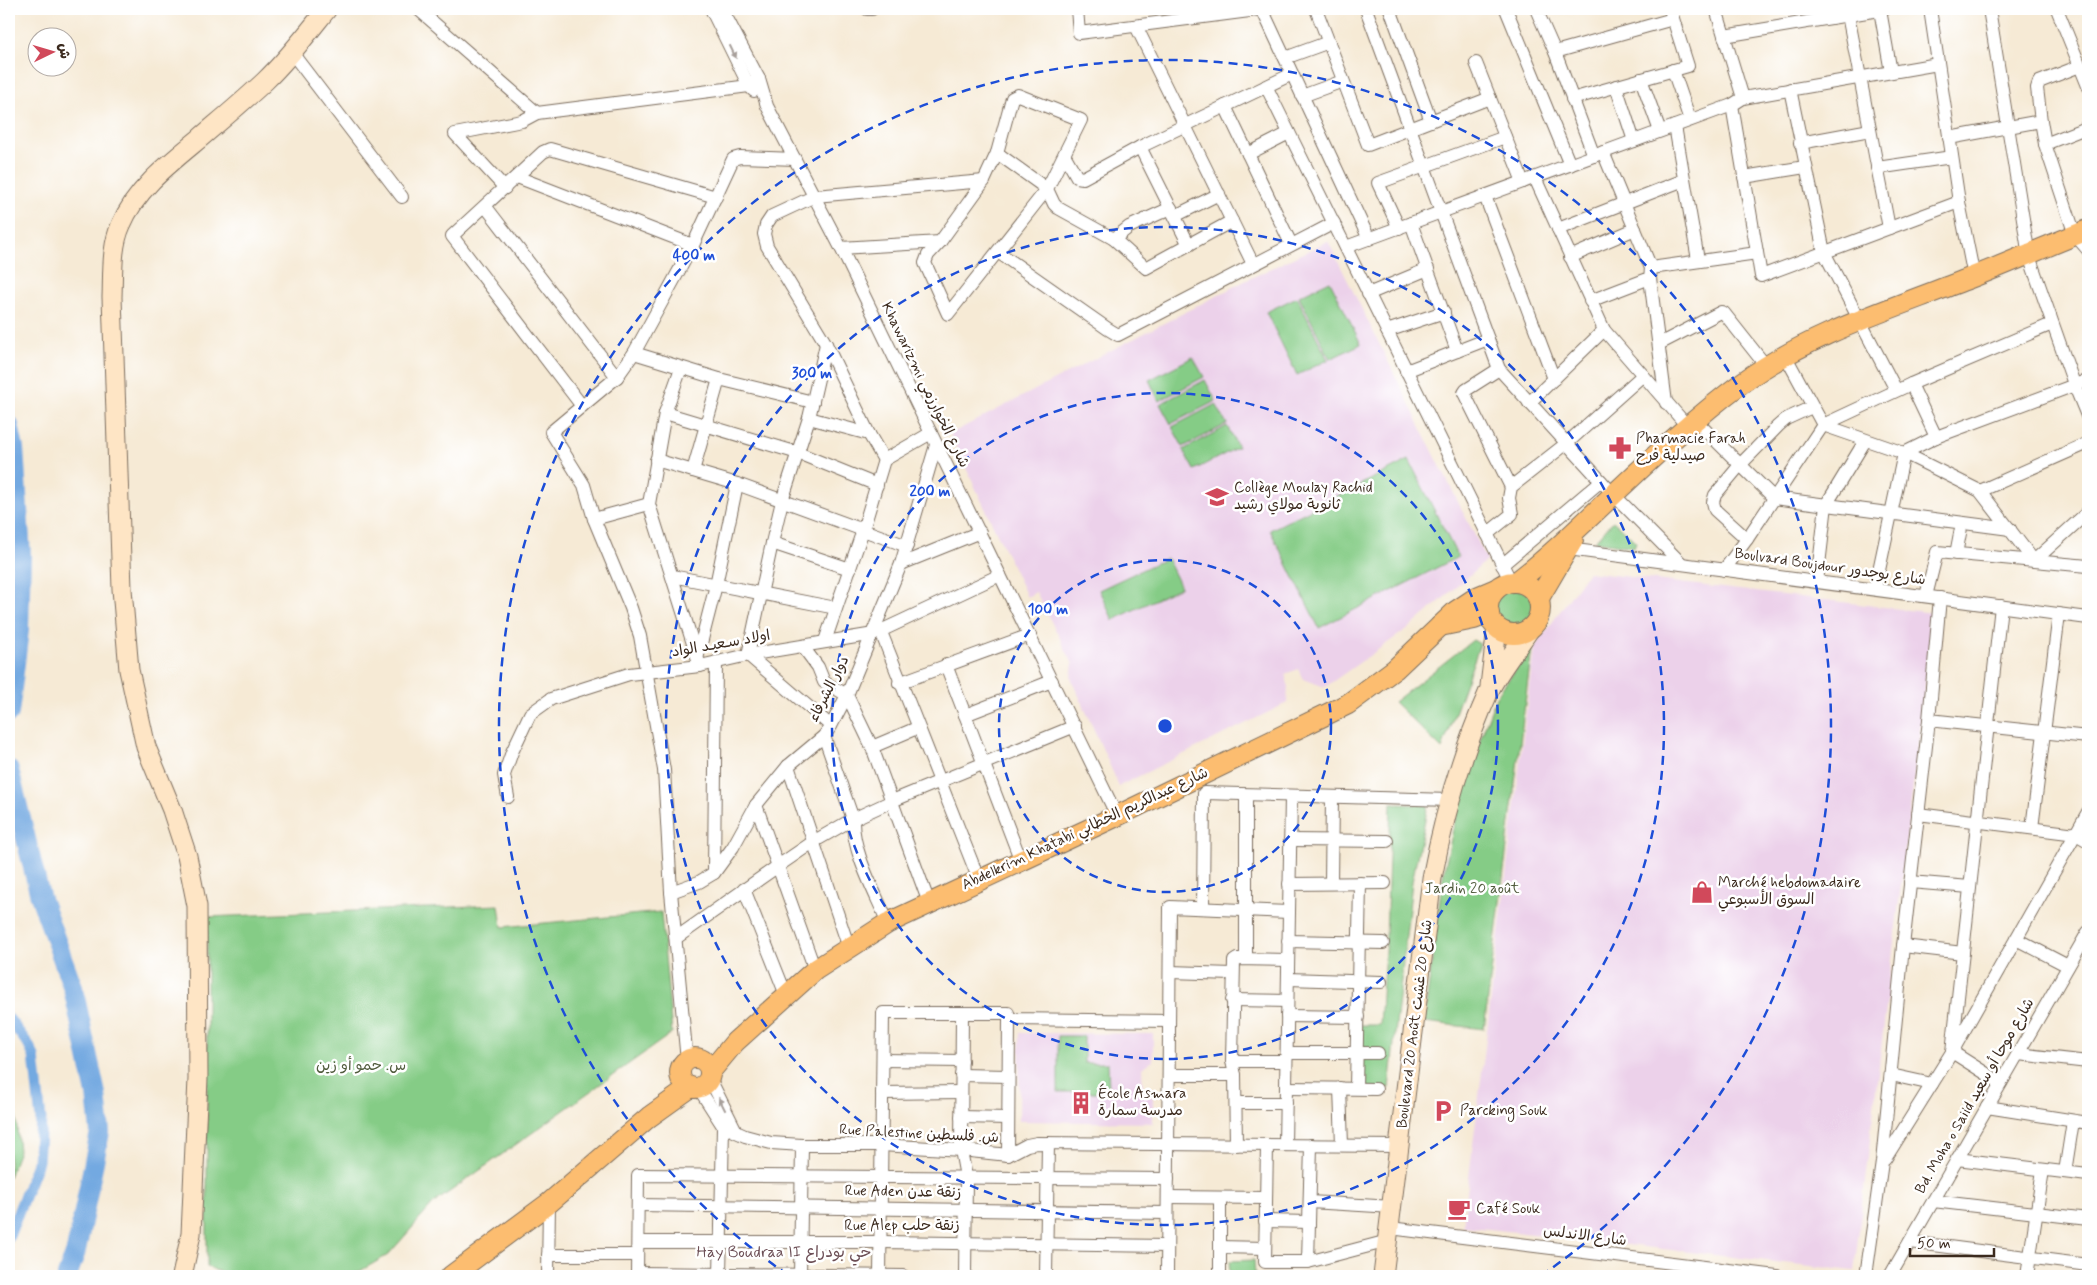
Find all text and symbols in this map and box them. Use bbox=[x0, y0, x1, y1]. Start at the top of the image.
north arrow bbox=[28, 28, 78, 78]
text: ش bbox=[54, 42, 74, 59]
one-way arrow bbox=[729, 45, 737, 60]
text: 400 m bbox=[673, 246, 715, 266]
street label: Khawarizmi شارع الخوارزمي bbox=[874, 299, 974, 472]
text: 300 m bbox=[792, 364, 832, 384]
place label: Pharmacie Farah صيدلية فرح bbox=[1636, 429, 1746, 466]
pharmacy icon: Pharmacie Farah صيدلية فرح bbox=[1607, 435, 1633, 461]
place label: Collège Moulay Rachid ثانوية مولاي رشيد bbox=[1234, 478, 1373, 515]
text: 200 m bbox=[910, 482, 951, 502]
school or university icon: Collège Moulay Rachid ثانوية مولاي رشيد bbox=[1204, 484, 1230, 510]
street label: Boulvard Boujdour شارع بوجدور bbox=[1733, 544, 1927, 590]
text: 100 m bbox=[1028, 600, 1068, 620]
street label: اولاد سـعيـد الواد bbox=[670, 625, 772, 663]
street label: دوار الشرفاء bbox=[804, 652, 854, 726]
centre of rings bbox=[1156, 717, 1174, 735]
street label: Abdelkrim Khatabi شارع عبدالكريم الخطابي bbox=[959, 763, 1212, 897]
place label: Marché hebdomadaire السوق الأسبوعي bbox=[1718, 873, 1861, 912]
park label: Jardin 20 août bbox=[1425, 879, 1520, 899]
shop icon: Marché hebdomadaire السوق الأسبوعي bbox=[1689, 879, 1715, 905]
street label: Boulevard 20 Août شارع 20 غشت bbox=[1392, 918, 1438, 1130]
street label: Bd. Moha o Saiid شارع موحا أو سعيد bbox=[1911, 995, 2039, 1197]
park label: س. حمو أو زين bbox=[316, 1056, 406, 1076]
place label: École Asmara مدرسة سمارة bbox=[1098, 1083, 1186, 1121]
building icon: École Asmara مدرسة سمارة bbox=[1068, 1090, 1094, 1116]
one-way arrow bbox=[718, 1097, 726, 1112]
parking icon: Parcking Souk bbox=[1430, 1098, 1456, 1124]
place label: Parcking Souk bbox=[1460, 1101, 1548, 1122]
street label: Rue Palestine ش. فلسطين bbox=[839, 1120, 999, 1148]
street label: Rue Aden زنقة عدن bbox=[845, 1181, 961, 1203]
cafe icon: Café Souk bbox=[1446, 1196, 1472, 1222]
place label: Café Souk bbox=[1476, 1199, 1541, 1219]
street label: Rue Alep زنقة حلب bbox=[844, 1216, 960, 1236]
street label: شارع الاندلس bbox=[1542, 1221, 1628, 1251]
scale bar bbox=[1910, 1225, 1993, 1257]
text: 50 m bbox=[1917, 1234, 1951, 1254]
district label: Hay Boudraa II حي بودراع bbox=[697, 1242, 871, 1266]

